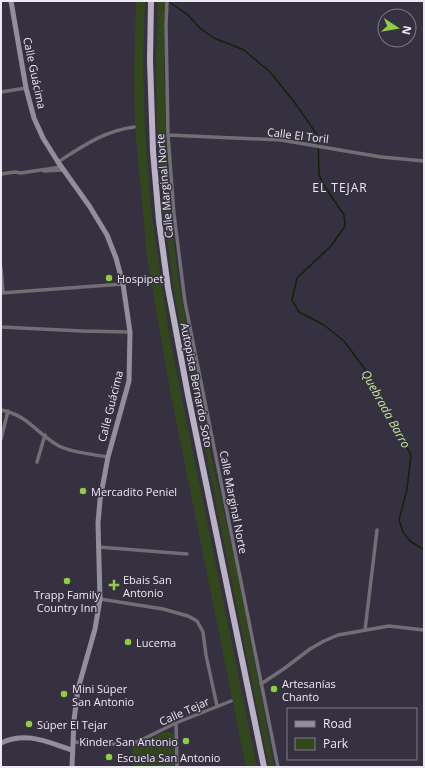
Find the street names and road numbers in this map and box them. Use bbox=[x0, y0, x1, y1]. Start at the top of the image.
street label: Calle Guácima bbox=[20, 36, 50, 110]
street label: Calle El Toril bbox=[266, 124, 330, 146]
street label: Calle Marginal Norte bbox=[152, 133, 176, 239]
street label: Autopista Bernardo Soto bbox=[178, 322, 216, 449]
street label: Calle Guácima bbox=[94, 369, 126, 443]
street label: Calle Marginal Norte bbox=[217, 449, 251, 555]
street label: Calle Tejar bbox=[157, 693, 212, 729]

